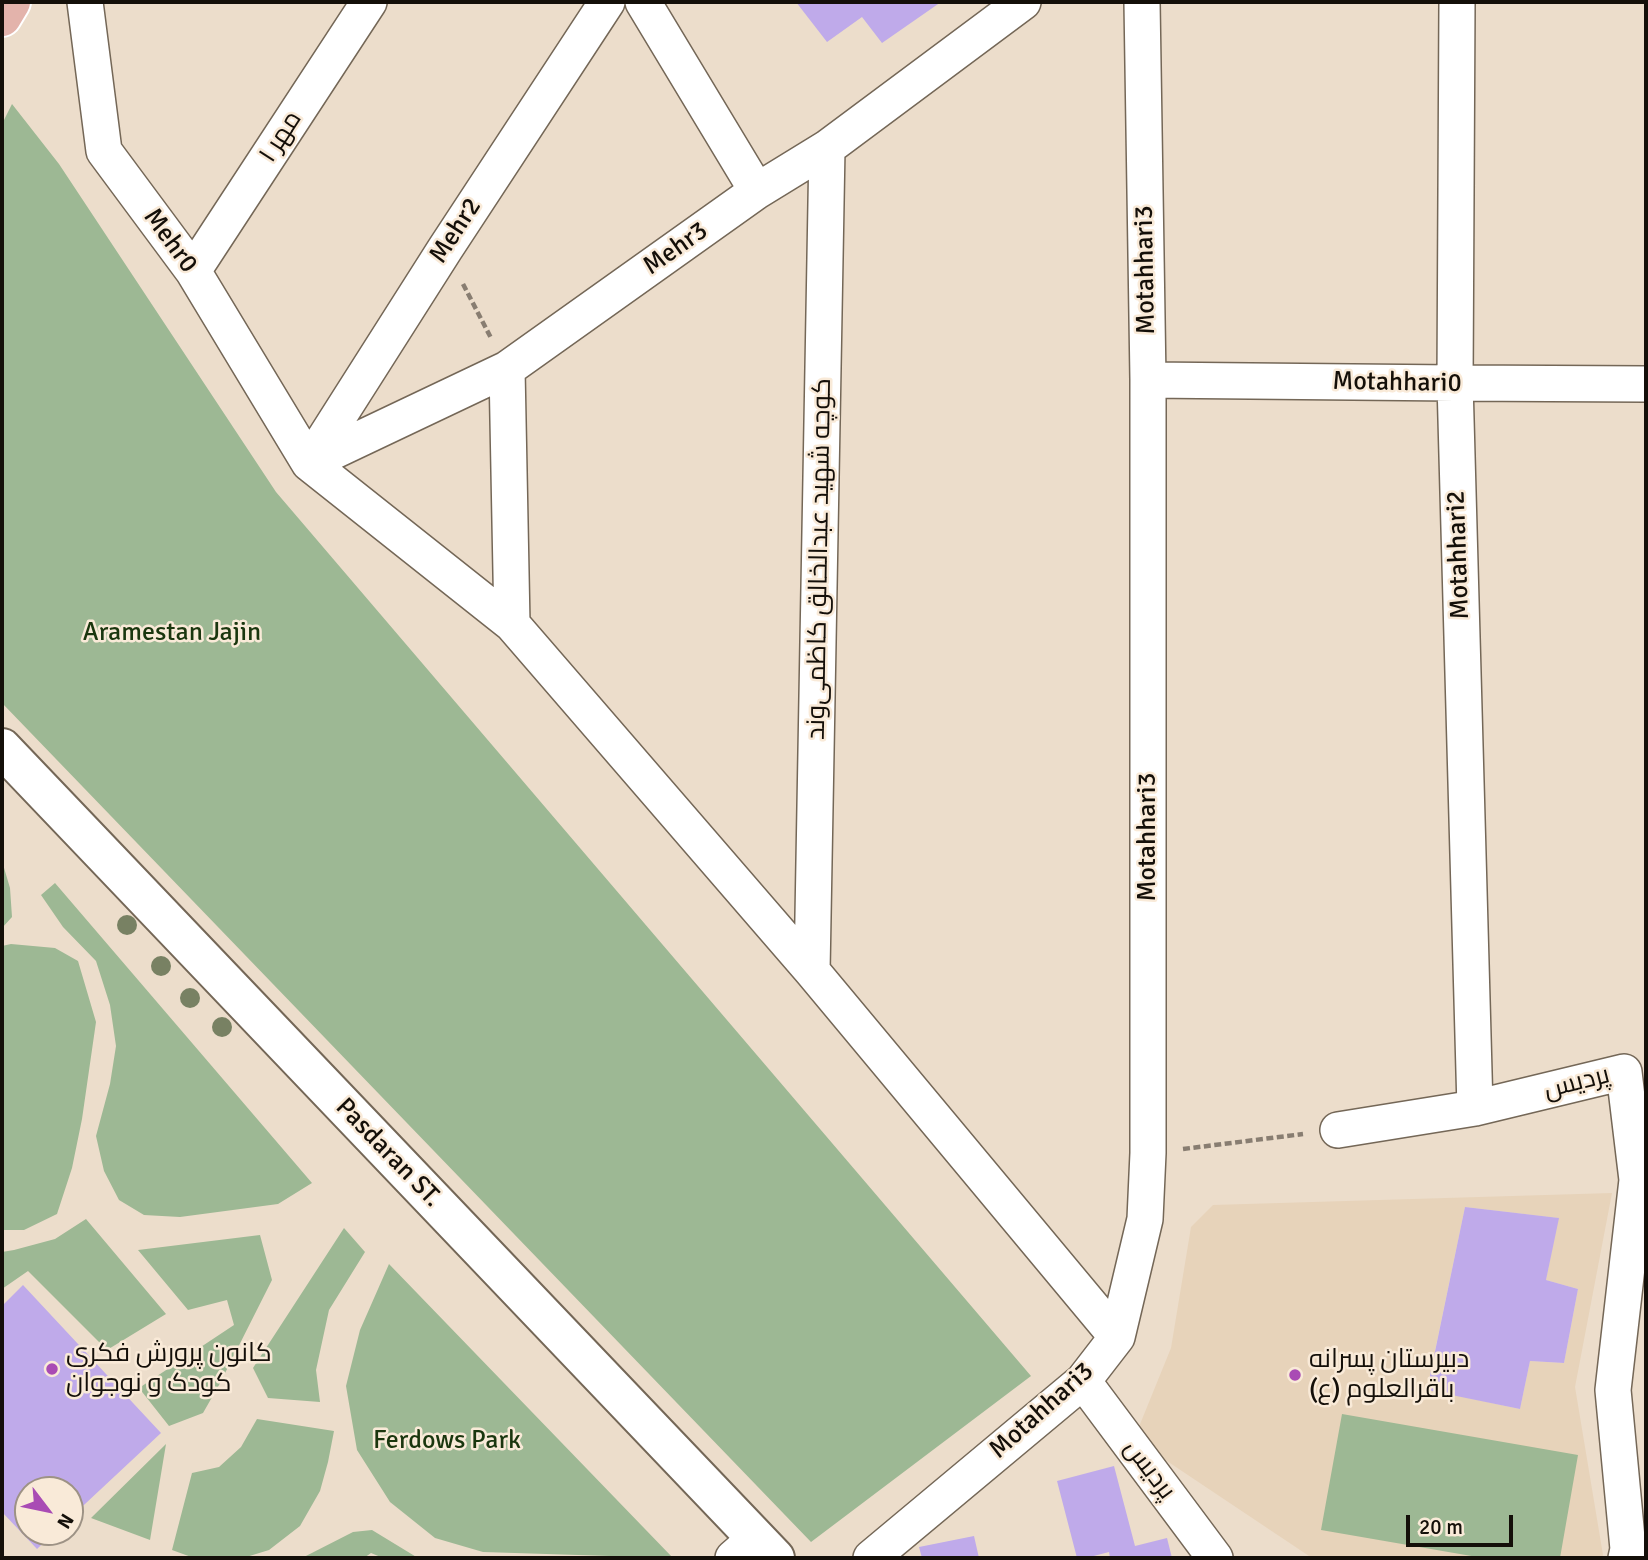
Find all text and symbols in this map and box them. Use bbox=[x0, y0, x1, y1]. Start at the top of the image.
street label: مهر ۱ bbox=[253, 105, 309, 169]
street label: Mehr2 bbox=[423, 192, 489, 270]
street label: Mehr0 bbox=[136, 203, 204, 279]
street label: Motahhari3 bbox=[1129, 205, 1163, 335]
street label: Mehr3 bbox=[638, 216, 714, 282]
street label: Motahhari0 bbox=[1332, 366, 1462, 400]
street label: کوچه شهید عبدالخالق کاظمی‌وند bbox=[801, 378, 839, 740]
street label: Motahhari2 bbox=[1441, 490, 1477, 620]
park label: Aramestan Jajin bbox=[83, 617, 261, 649]
street label: Motahhari3 bbox=[1132, 772, 1164, 902]
street label: پردیس bbox=[1541, 1060, 1613, 1106]
street label: Pasdaran ST. bbox=[328, 1092, 448, 1214]
place label: کانون پرورش فکری کودک و نوجوان bbox=[66, 1338, 272, 1400]
place label: دبیرستان پسرانه باقرالعلوم (ع) bbox=[1309, 1344, 1469, 1406]
street label: Motahhari3 bbox=[984, 1356, 1100, 1466]
marker: کانون پرورش فکری کودک و نوجوان bbox=[44, 1361, 60, 1377]
marker: دبیرستان پسرانه باقرالعلوم (ع) bbox=[1287, 1367, 1303, 1383]
park label: Ferdows Park bbox=[373, 1425, 521, 1457]
street label: پردیس bbox=[1116, 1434, 1182, 1506]
north arrow bbox=[14, 1476, 84, 1546]
scale bar bbox=[1410, 1500, 1517, 1544]
text: N bbox=[51, 1509, 79, 1533]
text: 20 m bbox=[1419, 1514, 1463, 1540]

